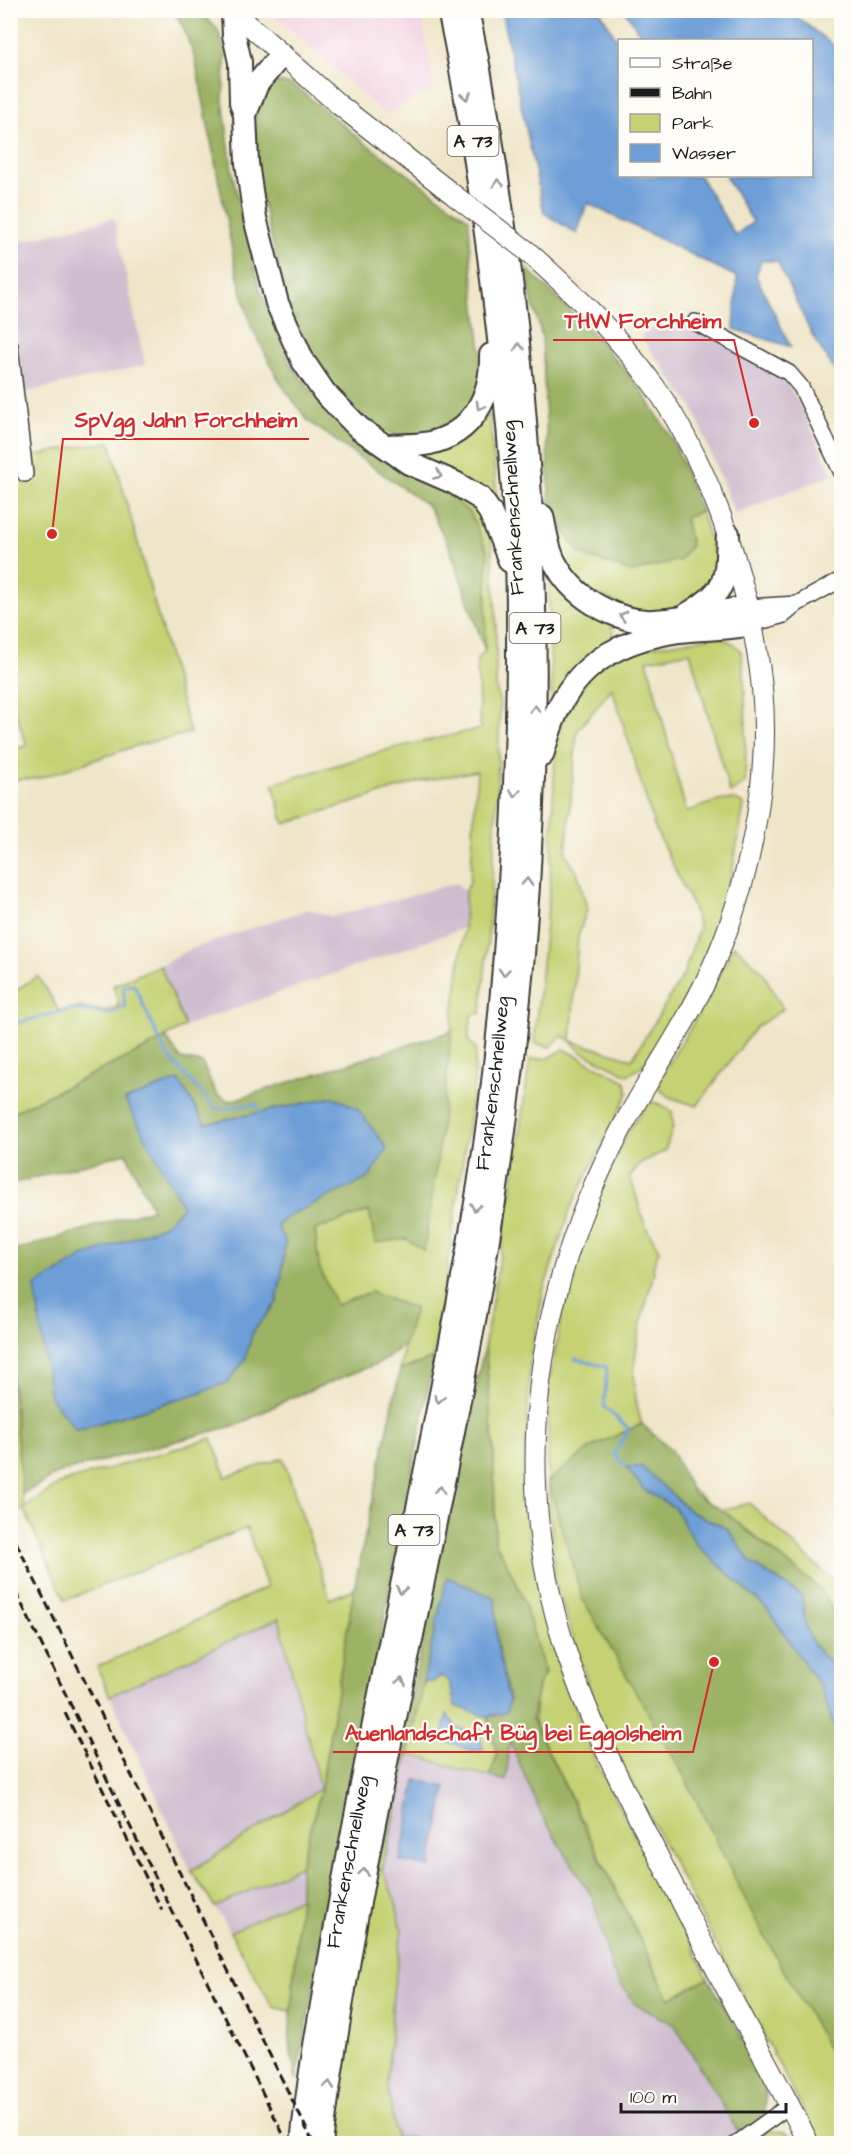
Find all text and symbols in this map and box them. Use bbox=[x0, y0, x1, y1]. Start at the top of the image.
legend bbox=[618, 39, 813, 177]
text: Straße bbox=[672, 51, 733, 76]
text: Bahn bbox=[672, 81, 712, 106]
one-way arrow bbox=[459, 92, 471, 101]
text: Park bbox=[672, 111, 714, 136]
road number: A 73 bbox=[448, 126, 498, 156]
text: Wasser bbox=[672, 141, 736, 166]
one-way arrow bbox=[493, 179, 505, 188]
callout: THW Forchheim bbox=[553, 301, 734, 340]
text: THW Forchheim bbox=[564, 307, 722, 336]
one-way arrow bbox=[513, 343, 526, 352]
callout: SpVgg Jahn Forchheim bbox=[63, 400, 309, 439]
one-way arrow bbox=[476, 400, 487, 410]
text: SpVgg Jahn Forchheim bbox=[74, 406, 298, 437]
street label: Frankenschnellweg bbox=[494, 420, 533, 596]
one-way arrow bbox=[431, 468, 442, 480]
one-way arrow bbox=[619, 611, 629, 623]
road number: A 73 bbox=[510, 613, 560, 643]
one-way arrow bbox=[529, 704, 541, 713]
one-way arrow bbox=[508, 789, 521, 798]
one-way arrow bbox=[521, 877, 534, 886]
one-way arrow bbox=[498, 968, 511, 977]
street label: Frankenschnellweg bbox=[468, 995, 518, 1172]
one-way arrow bbox=[469, 1202, 482, 1212]
one-way arrow bbox=[433, 1394, 446, 1404]
one-way arrow bbox=[433, 1485, 446, 1495]
road number: A 73 bbox=[388, 1515, 440, 1545]
one-way arrow bbox=[395, 1585, 408, 1595]
one-way arrow bbox=[394, 1676, 407, 1686]
callout: Auenlandschaft Büg bei Eggolsheim bbox=[333, 1713, 693, 1752]
text: Auenlandschaft Büg bei Eggolsheim bbox=[345, 1719, 682, 1750]
street label: Frankenschnellweg bbox=[319, 1773, 379, 1951]
one-way arrow bbox=[357, 1868, 370, 1878]
scale bar bbox=[621, 2076, 786, 2114]
one-way arrow bbox=[322, 2081, 334, 2090]
text: 100 m bbox=[630, 2085, 676, 2110]

